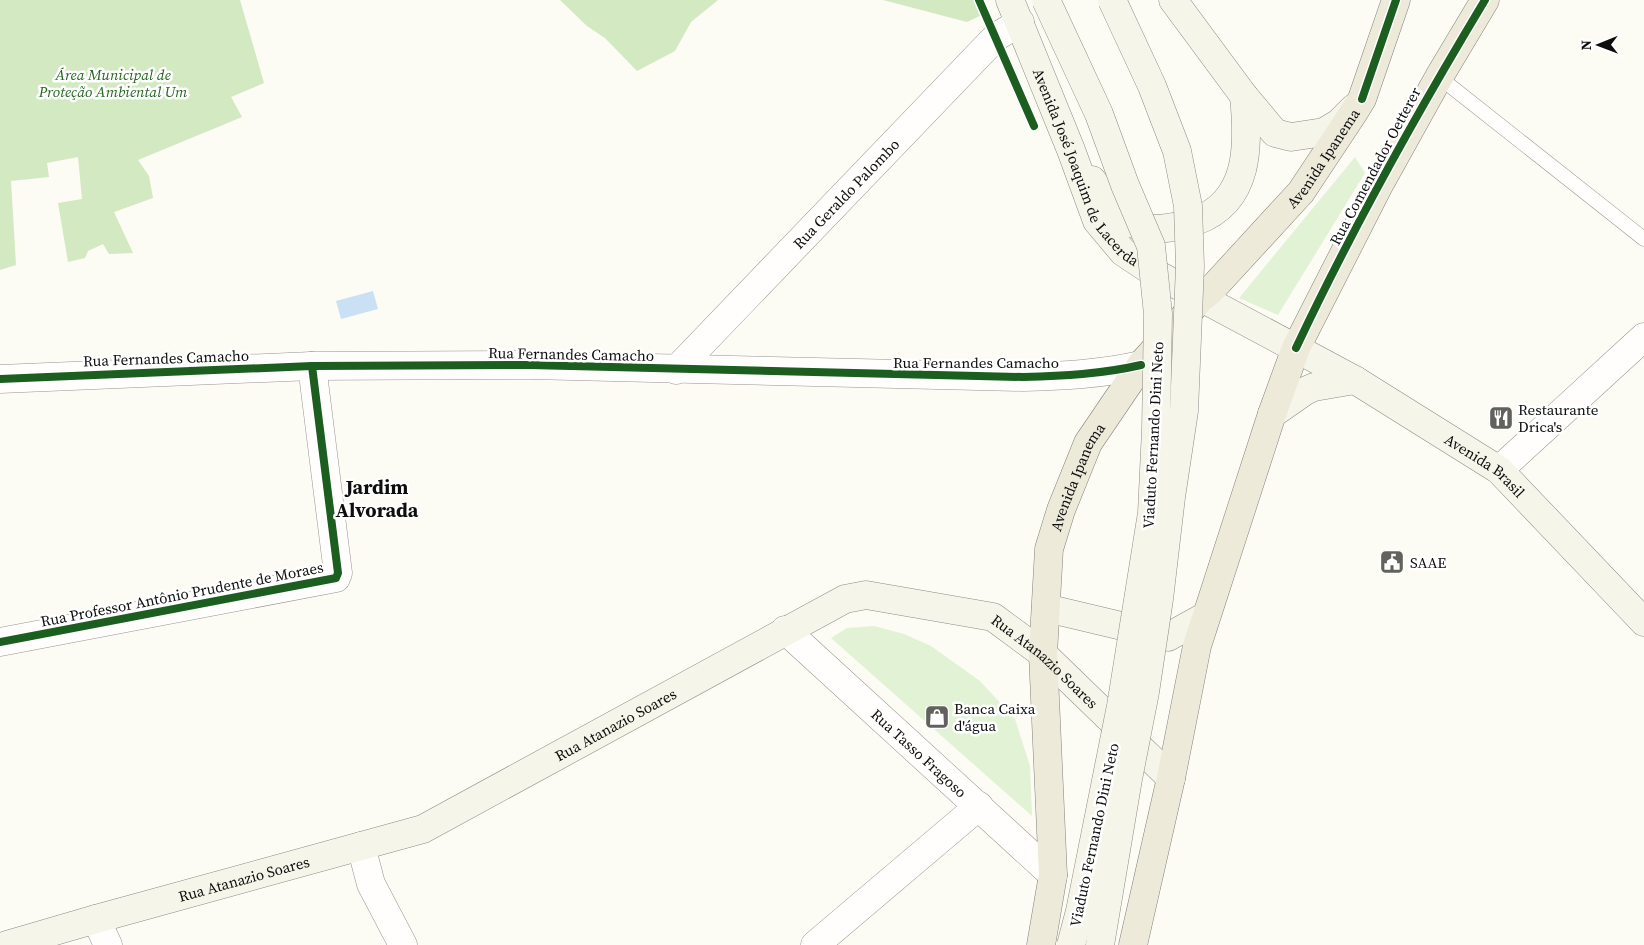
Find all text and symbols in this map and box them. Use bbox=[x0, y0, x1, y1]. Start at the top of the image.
north arrow bbox=[1574, 20, 1624, 70]
text: N bbox=[1576, 40, 1596, 51]
park label: Área Municipal de Proteção Ambiental Um bbox=[38, 64, 188, 102]
street label: Avenida José Joaquim de Lacerda bbox=[1028, 65, 1144, 271]
street label: Rua Comendador Oetterer bbox=[1324, 83, 1426, 249]
street label: Avenida Ipanema bbox=[1281, 104, 1364, 212]
street label: Rua Geraldo Palombo bbox=[788, 134, 904, 253]
street label: Viaduto Fernando Dini Neto bbox=[1138, 341, 1168, 529]
street label: Rua Fernandes Camacho bbox=[488, 342, 654, 366]
street label: Rua Fernandes Camacho bbox=[83, 345, 249, 371]
street label: Rua Fernandes Camacho bbox=[893, 352, 1059, 373]
place label: Restaurante Drica's bbox=[1518, 399, 1599, 437]
restaurant icon: Restaurante Drica's bbox=[1488, 405, 1514, 431]
street label: Avenida Ipanema bbox=[1045, 418, 1110, 534]
street label: Avenida Brasil bbox=[1441, 428, 1530, 502]
district label: Jardim Alvorada bbox=[336, 473, 419, 524]
public building icon: SAAE bbox=[1379, 549, 1405, 575]
place label: SAAE bbox=[1410, 552, 1446, 573]
street label: Rua Professor Antônio Prudente de Moraes bbox=[39, 556, 325, 632]
street label: Rua Atanazio Soares bbox=[987, 609, 1103, 713]
street label: Rua Atanazio Soares bbox=[551, 683, 680, 766]
place label: Banca Caixa d'água bbox=[954, 698, 1036, 736]
street label: Rua Tasso Fragoso bbox=[867, 704, 972, 802]
shop icon: Banca Caixa d'água bbox=[924, 704, 950, 730]
street label: Viaduto Fernando Dini Neto bbox=[1064, 741, 1124, 929]
street label: Rua Atanazio Soares bbox=[176, 850, 312, 906]

